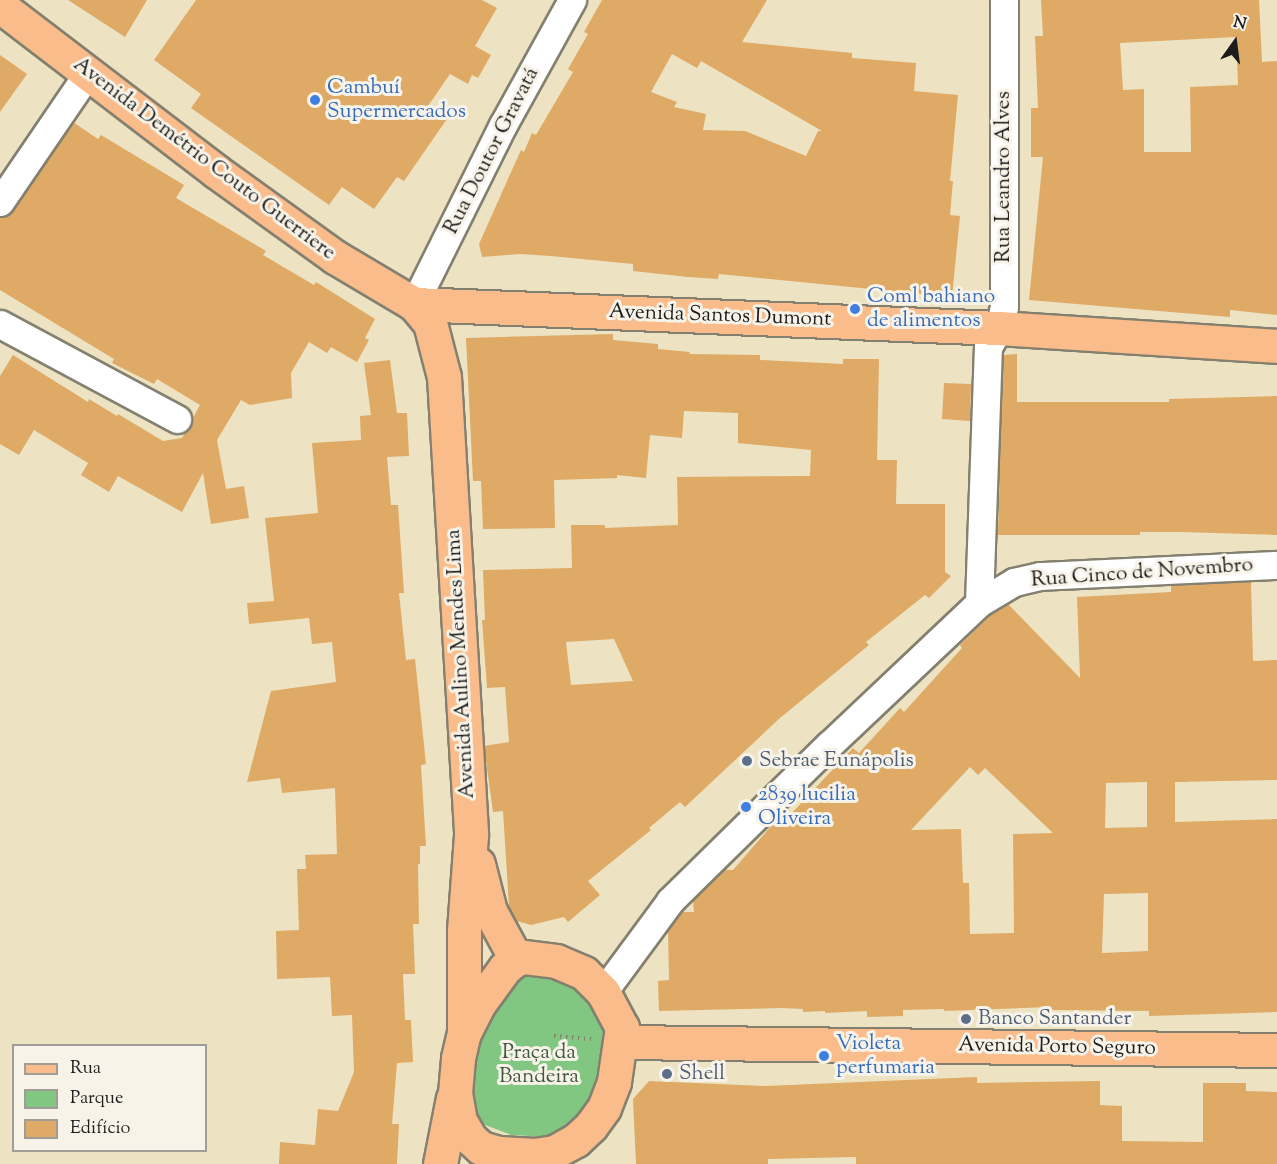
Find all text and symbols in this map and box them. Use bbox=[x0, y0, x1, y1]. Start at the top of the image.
text: N bbox=[1230, 11, 1248, 37]
north arrow bbox=[1205, 12, 1265, 72]
street label: Avenida Demétrio Couto Guerriere bbox=[68, 52, 340, 266]
street label: Rua Doutor Gravatá bbox=[439, 63, 545, 239]
place label: Cambuí Supermercados bbox=[327, 75, 466, 125]
street label: Rua Leandro Alves bbox=[991, 91, 1017, 263]
marker: Cambuí Supermercados bbox=[308, 93, 322, 107]
place label: Coml bahiano de alimentos bbox=[867, 284, 995, 334]
street label: Avenida Santos Dumont bbox=[608, 300, 832, 332]
marker: Coml bahiano de alimentos bbox=[848, 302, 862, 316]
street label: Avenida Aulino Mendes Lima bbox=[441, 529, 481, 799]
street label: Rua Cinco de Novembro bbox=[1030, 553, 1254, 593]
place label: Sebrae Eunápolis bbox=[759, 748, 914, 774]
marker: Sebrae Eunápolis bbox=[740, 754, 754, 768]
place label: 2839 lucilia Oliveira bbox=[758, 782, 856, 832]
marker: 2839 lucilia Oliveira bbox=[739, 800, 753, 814]
place label: Banco Santander bbox=[978, 1006, 1131, 1032]
marker: Banco Santander bbox=[959, 1012, 973, 1026]
place label: Violeta perfumaria bbox=[836, 1031, 935, 1081]
street label: Avenida Porto Seguro bbox=[958, 1033, 1156, 1061]
park label: Praça da Bandeira bbox=[499, 1040, 579, 1090]
legend bbox=[12, 1044, 207, 1152]
marker: Violeta perfumaria bbox=[817, 1049, 831, 1063]
text: Rua bbox=[70, 1056, 101, 1082]
place label: Shell bbox=[679, 1061, 725, 1087]
marker: Shell bbox=[660, 1067, 674, 1081]
text: Parque bbox=[70, 1086, 123, 1112]
text: Edifício bbox=[70, 1116, 130, 1142]

